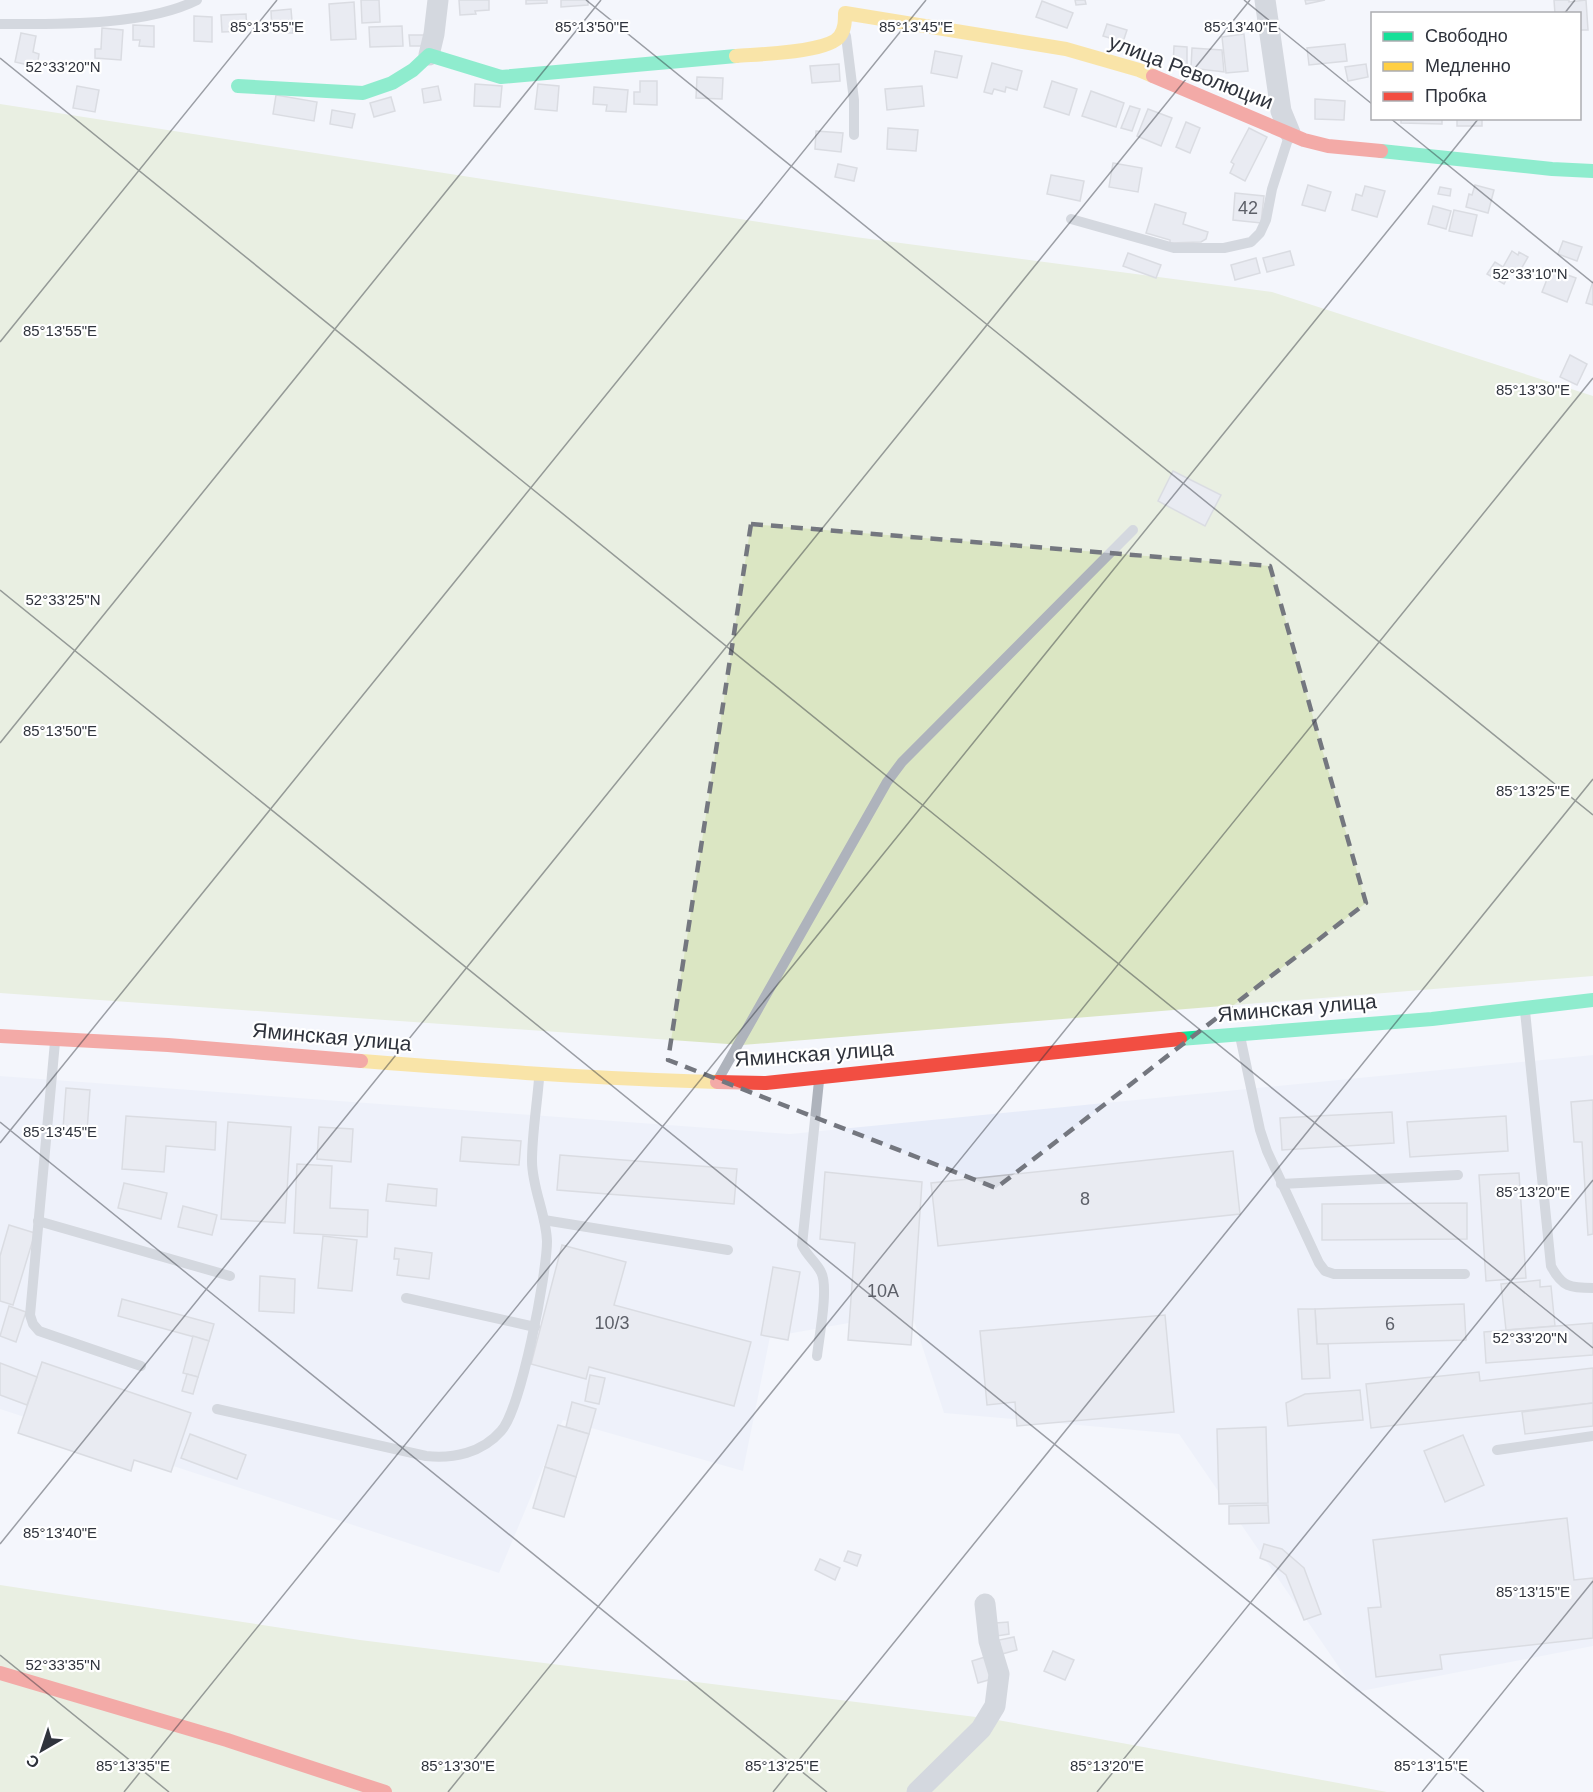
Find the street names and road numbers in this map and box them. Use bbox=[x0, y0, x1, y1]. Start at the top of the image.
street label: улица Революции bbox=[1106, 30, 1277, 113]
street label: Яминская улица bbox=[1216, 989, 1378, 1026]
street label: Яминская улица bbox=[251, 1018, 413, 1055]
street label: Яминская улица bbox=[734, 1036, 895, 1071]

